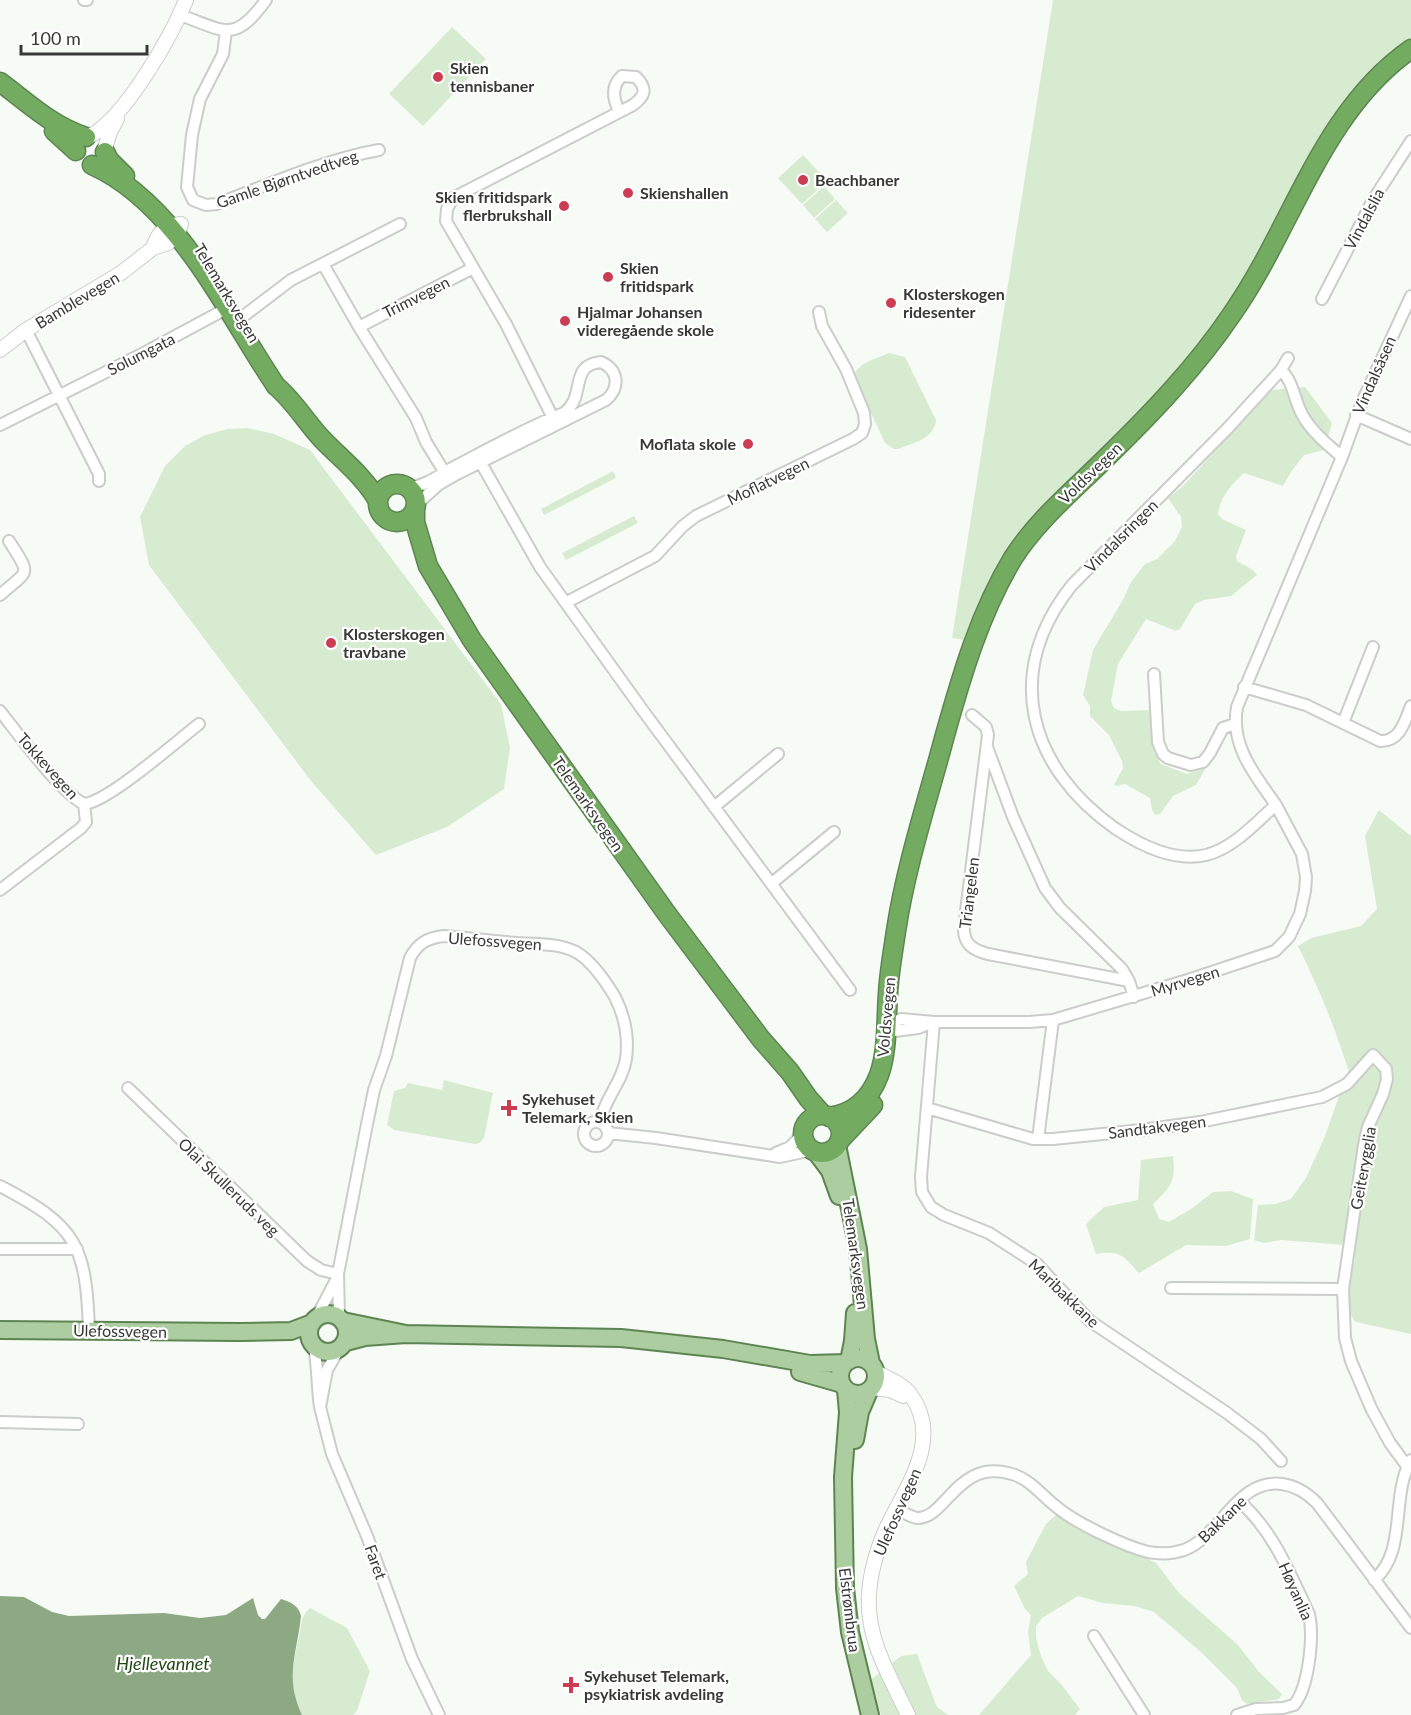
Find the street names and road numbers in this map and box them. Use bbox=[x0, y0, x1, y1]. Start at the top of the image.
street label: Gamle Bjørntvedtveg bbox=[214, 145, 360, 212]
street label: Vindalslia bbox=[1339, 185, 1388, 253]
street label: Telemarksvegen bbox=[190, 240, 264, 346]
street label: Bamblevegen bbox=[31, 267, 122, 332]
street label: Trimvegen bbox=[379, 272, 452, 321]
street label: Solumgata bbox=[104, 328, 178, 379]
street label: Vindalsåsen bbox=[1348, 333, 1399, 417]
street label: Voldsvegen bbox=[1054, 438, 1125, 507]
street label: Moflatvegen bbox=[724, 453, 812, 509]
street label: Vindalsringen bbox=[1080, 495, 1161, 576]
street label: Tokkevegen bbox=[14, 729, 83, 803]
street label: Telemarksvegen bbox=[548, 752, 628, 855]
street label: Triangelen bbox=[955, 856, 982, 930]
street label: Ulefossvegen bbox=[448, 928, 543, 953]
street label: Myrvegen bbox=[1148, 961, 1221, 1000]
street label: Voldsvegen bbox=[873, 976, 898, 1058]
street label: Sandtakvegen bbox=[1107, 1111, 1207, 1142]
street label: Geiterygglia bbox=[1346, 1125, 1379, 1211]
street label: Olai Skulleruds veg bbox=[175, 1134, 284, 1240]
street label: Telemarksvegen bbox=[839, 1197, 874, 1311]
street label: Maribakkane bbox=[1025, 1254, 1104, 1331]
street label: Ulefossvegen bbox=[73, 1320, 167, 1341]
street label: Ulefossvegen bbox=[869, 1465, 924, 1559]
street label: Bakkane bbox=[1194, 1491, 1250, 1546]
street label: Faret bbox=[361, 1542, 392, 1582]
street label: Høyanlia bbox=[1275, 1559, 1318, 1623]
street label: Elstrømbrua bbox=[836, 1567, 865, 1653]

